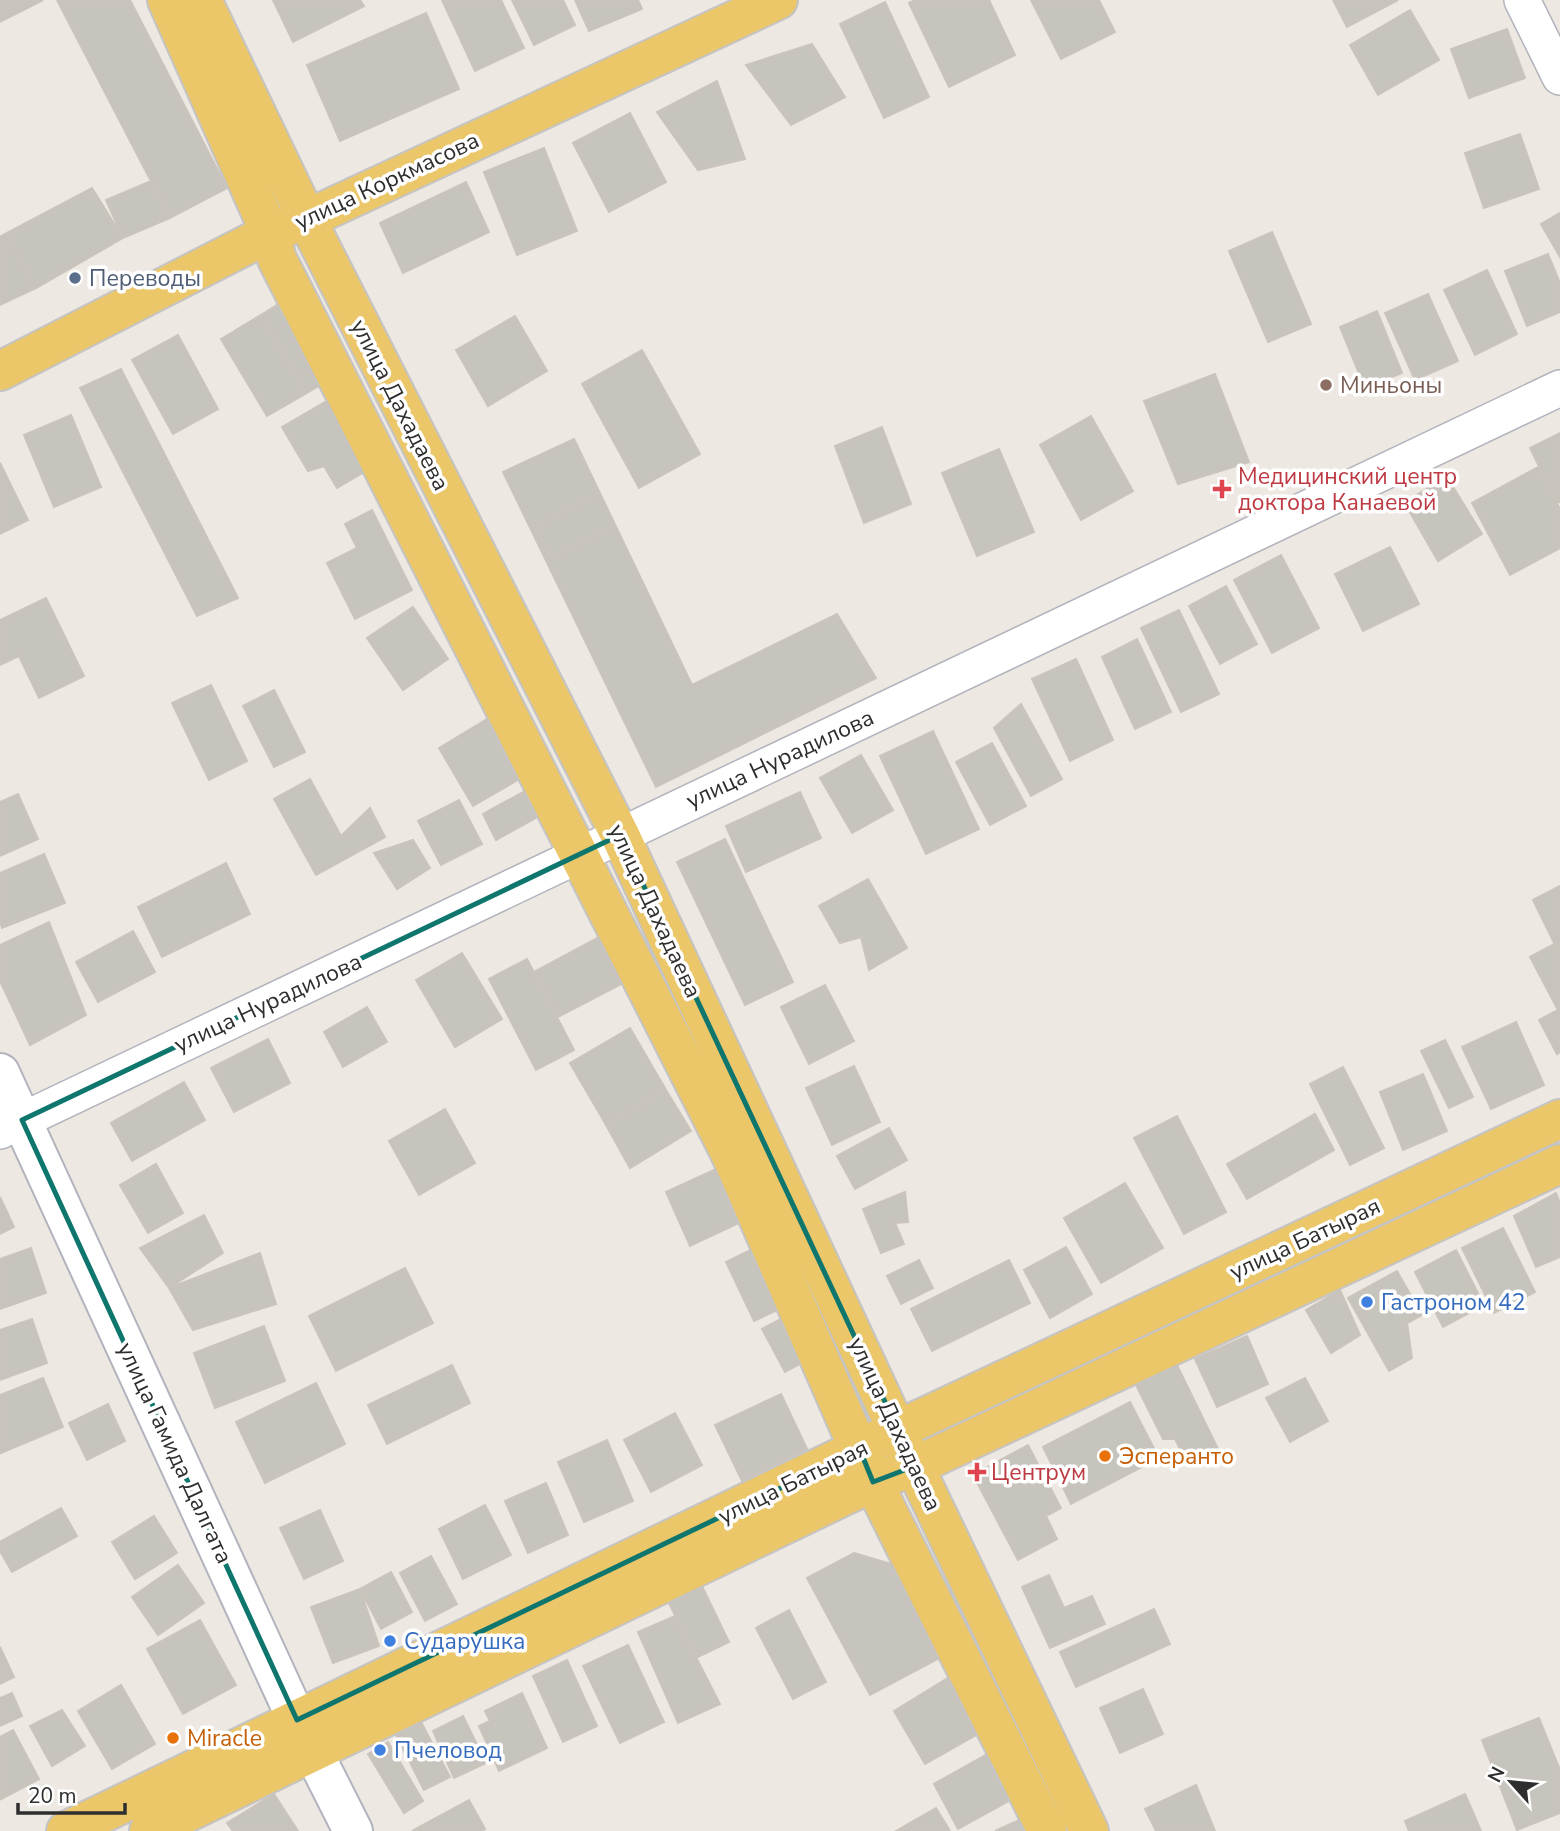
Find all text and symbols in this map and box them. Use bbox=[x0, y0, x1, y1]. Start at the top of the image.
street label: улица Коркмасова bbox=[290, 125, 484, 237]
place label: Переводы bbox=[89, 263, 201, 294]
marker: Переводы bbox=[67, 270, 83, 286]
street label: улица Дахадаева bbox=[343, 314, 457, 496]
place label: Миньоны bbox=[1340, 370, 1442, 401]
marker: Миньоны bbox=[1318, 377, 1334, 393]
place label: Медицинский центр доктора Канаевой bbox=[1238, 461, 1457, 518]
marker: Медицинский центр доктора Канаевой bbox=[1212, 479, 1232, 499]
street label: улица Нурадилова bbox=[681, 702, 879, 816]
street label: улица Дахадаева bbox=[601, 819, 709, 1003]
street label: улица Нурадилова bbox=[169, 946, 367, 1060]
street label: улица Батырая bbox=[1225, 1190, 1385, 1288]
place label: Гастроном 42 bbox=[1381, 1287, 1526, 1318]
marker: Гастроном 42 bbox=[1359, 1294, 1375, 1310]
street label: улица Дахадаева bbox=[841, 1332, 949, 1516]
street label: улица Гамида Далгата bbox=[110, 1337, 240, 1569]
street label: улица Батырая bbox=[713, 1432, 873, 1532]
place label: Эсперанто bbox=[1119, 1441, 1234, 1472]
marker: Эсперанто bbox=[1097, 1448, 1113, 1464]
place label: Центрум bbox=[991, 1457, 1086, 1488]
marker: Центрум bbox=[969, 1464, 985, 1480]
place label: Сударушка bbox=[404, 1626, 525, 1657]
marker: Сударушка bbox=[382, 1633, 398, 1649]
place label: Miracle bbox=[187, 1723, 262, 1754]
marker: Miracle bbox=[165, 1730, 181, 1746]
place label: Пчеловод bbox=[394, 1735, 502, 1766]
marker: Пчеловод bbox=[372, 1742, 388, 1758]
north arrow bbox=[1476, 1747, 1546, 1817]
text: N bbox=[1482, 1762, 1512, 1787]
scale bar bbox=[18, 1772, 124, 1816]
text: 20 m bbox=[28, 1782, 77, 1810]

